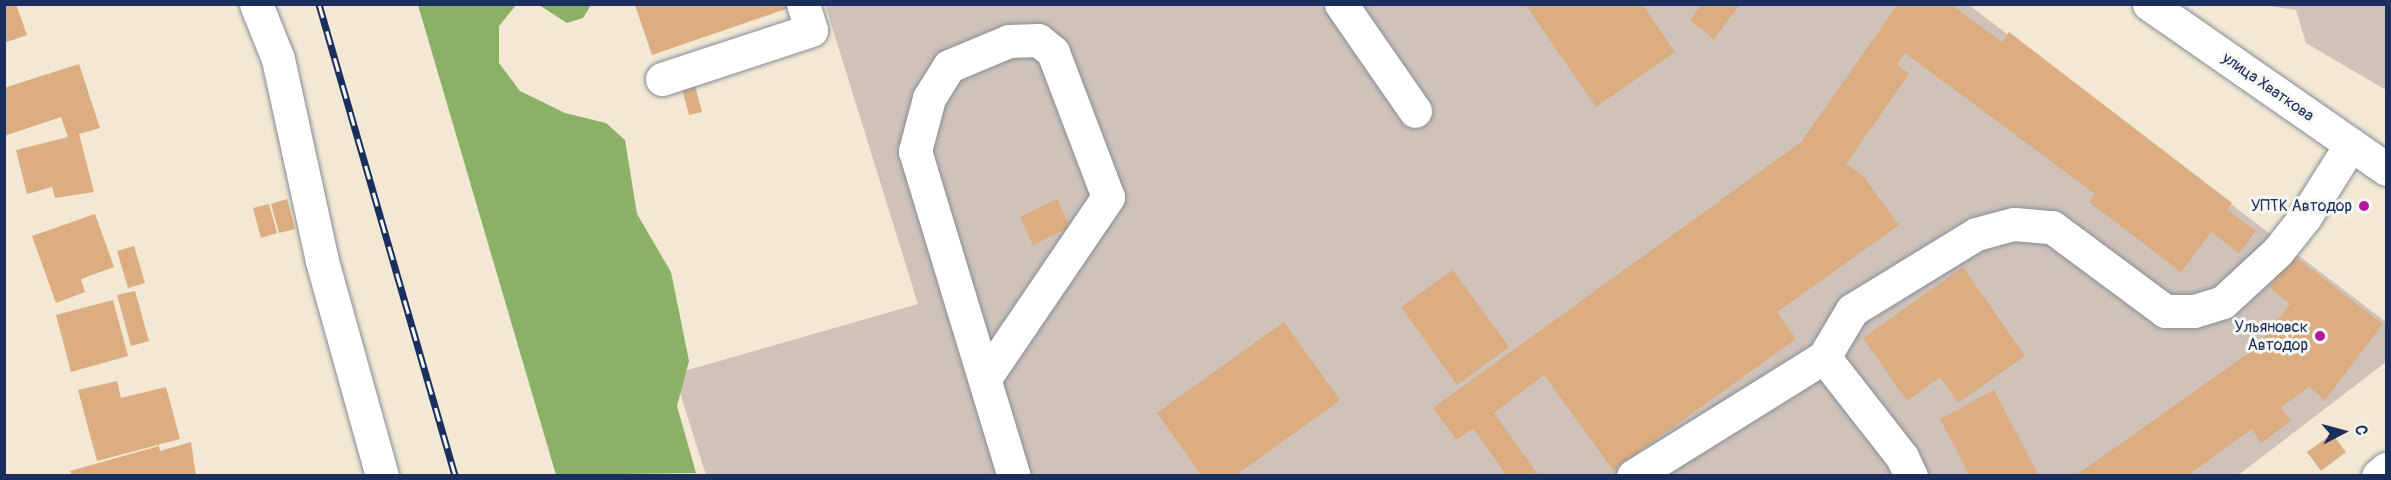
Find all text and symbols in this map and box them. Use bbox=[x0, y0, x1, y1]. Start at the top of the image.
street label: улица Хваткова bbox=[2219, 48, 2317, 126]
place label: УПТК Автодор bbox=[2251, 196, 2352, 216]
marker: УПТК Автодор bbox=[2357, 199, 2371, 213]
place label: Ульяновск Автодор bbox=[2234, 317, 2308, 355]
marker: Ульяновск Автодор bbox=[2313, 329, 2327, 343]
north arrow bbox=[2313, 402, 2373, 462]
text: С bbox=[2350, 424, 2371, 436]

